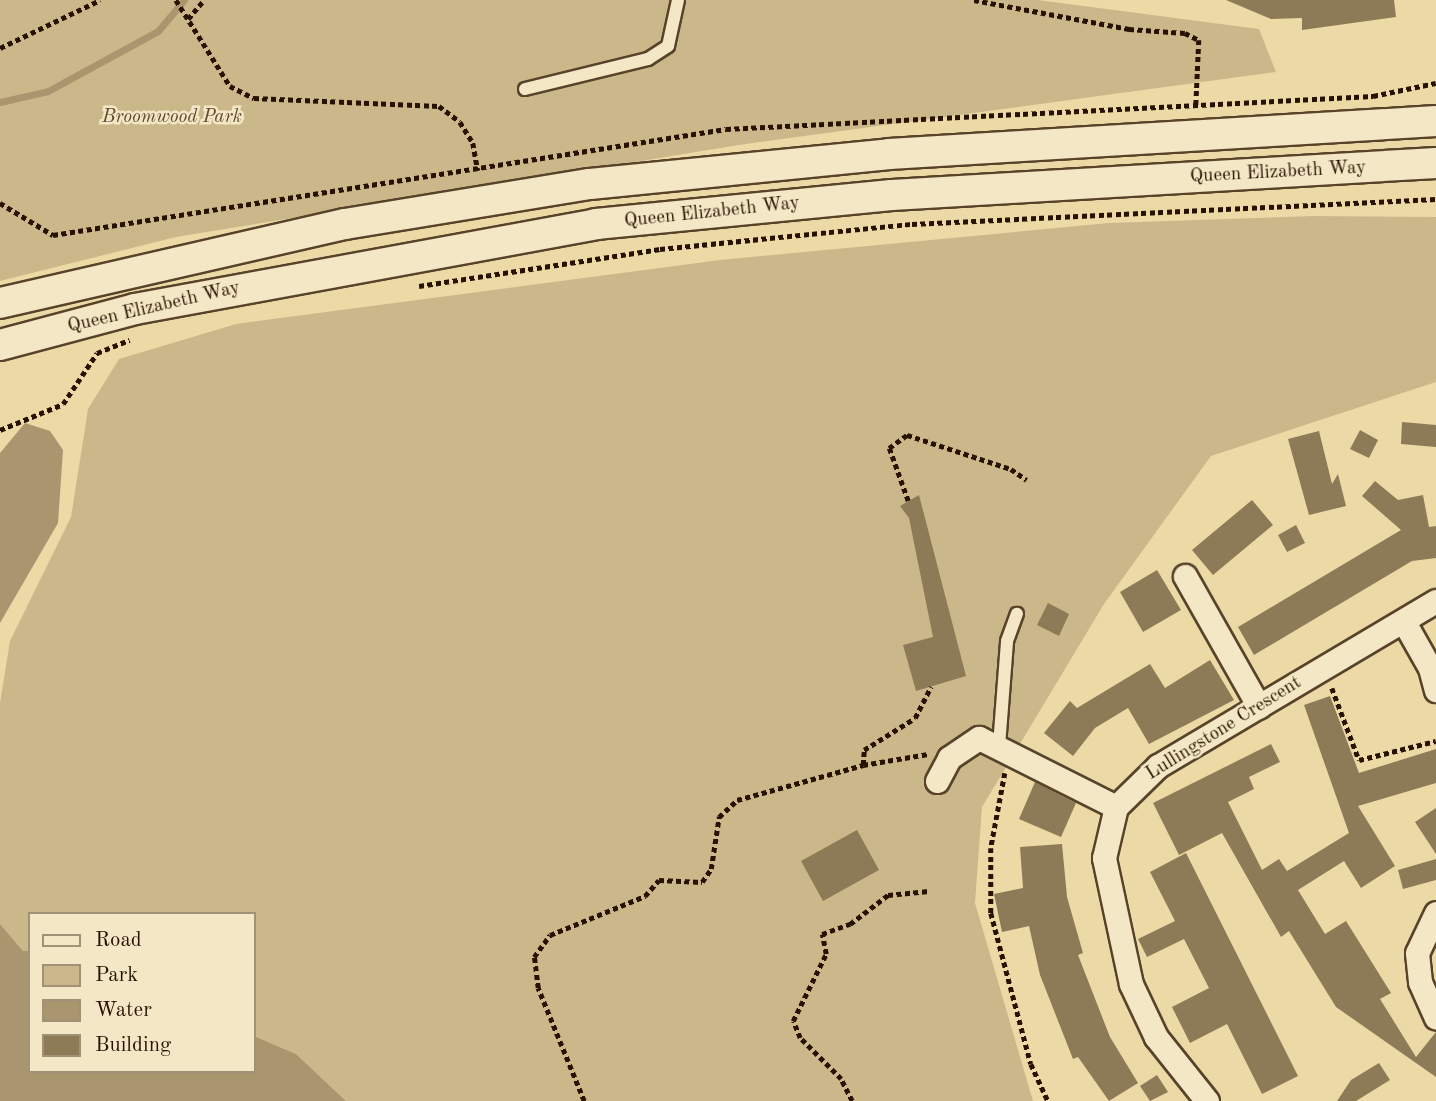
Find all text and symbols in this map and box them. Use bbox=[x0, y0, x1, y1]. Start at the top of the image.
park label: Broomwood Park bbox=[102, 107, 242, 129]
street label: Queen Elizabeth Way bbox=[1189, 157, 1367, 189]
street label: Queen Elizabeth Way bbox=[623, 192, 801, 234]
street label: Queen Elizabeth Way bbox=[66, 277, 242, 339]
street label: Lullingstone Crescent bbox=[1142, 672, 1306, 786]
legend bbox=[28, 912, 256, 1073]
text: Road bbox=[95, 930, 142, 951]
text: Park bbox=[95, 965, 138, 986]
text: Water bbox=[95, 1000, 152, 1021]
text: Building bbox=[95, 1035, 171, 1056]

